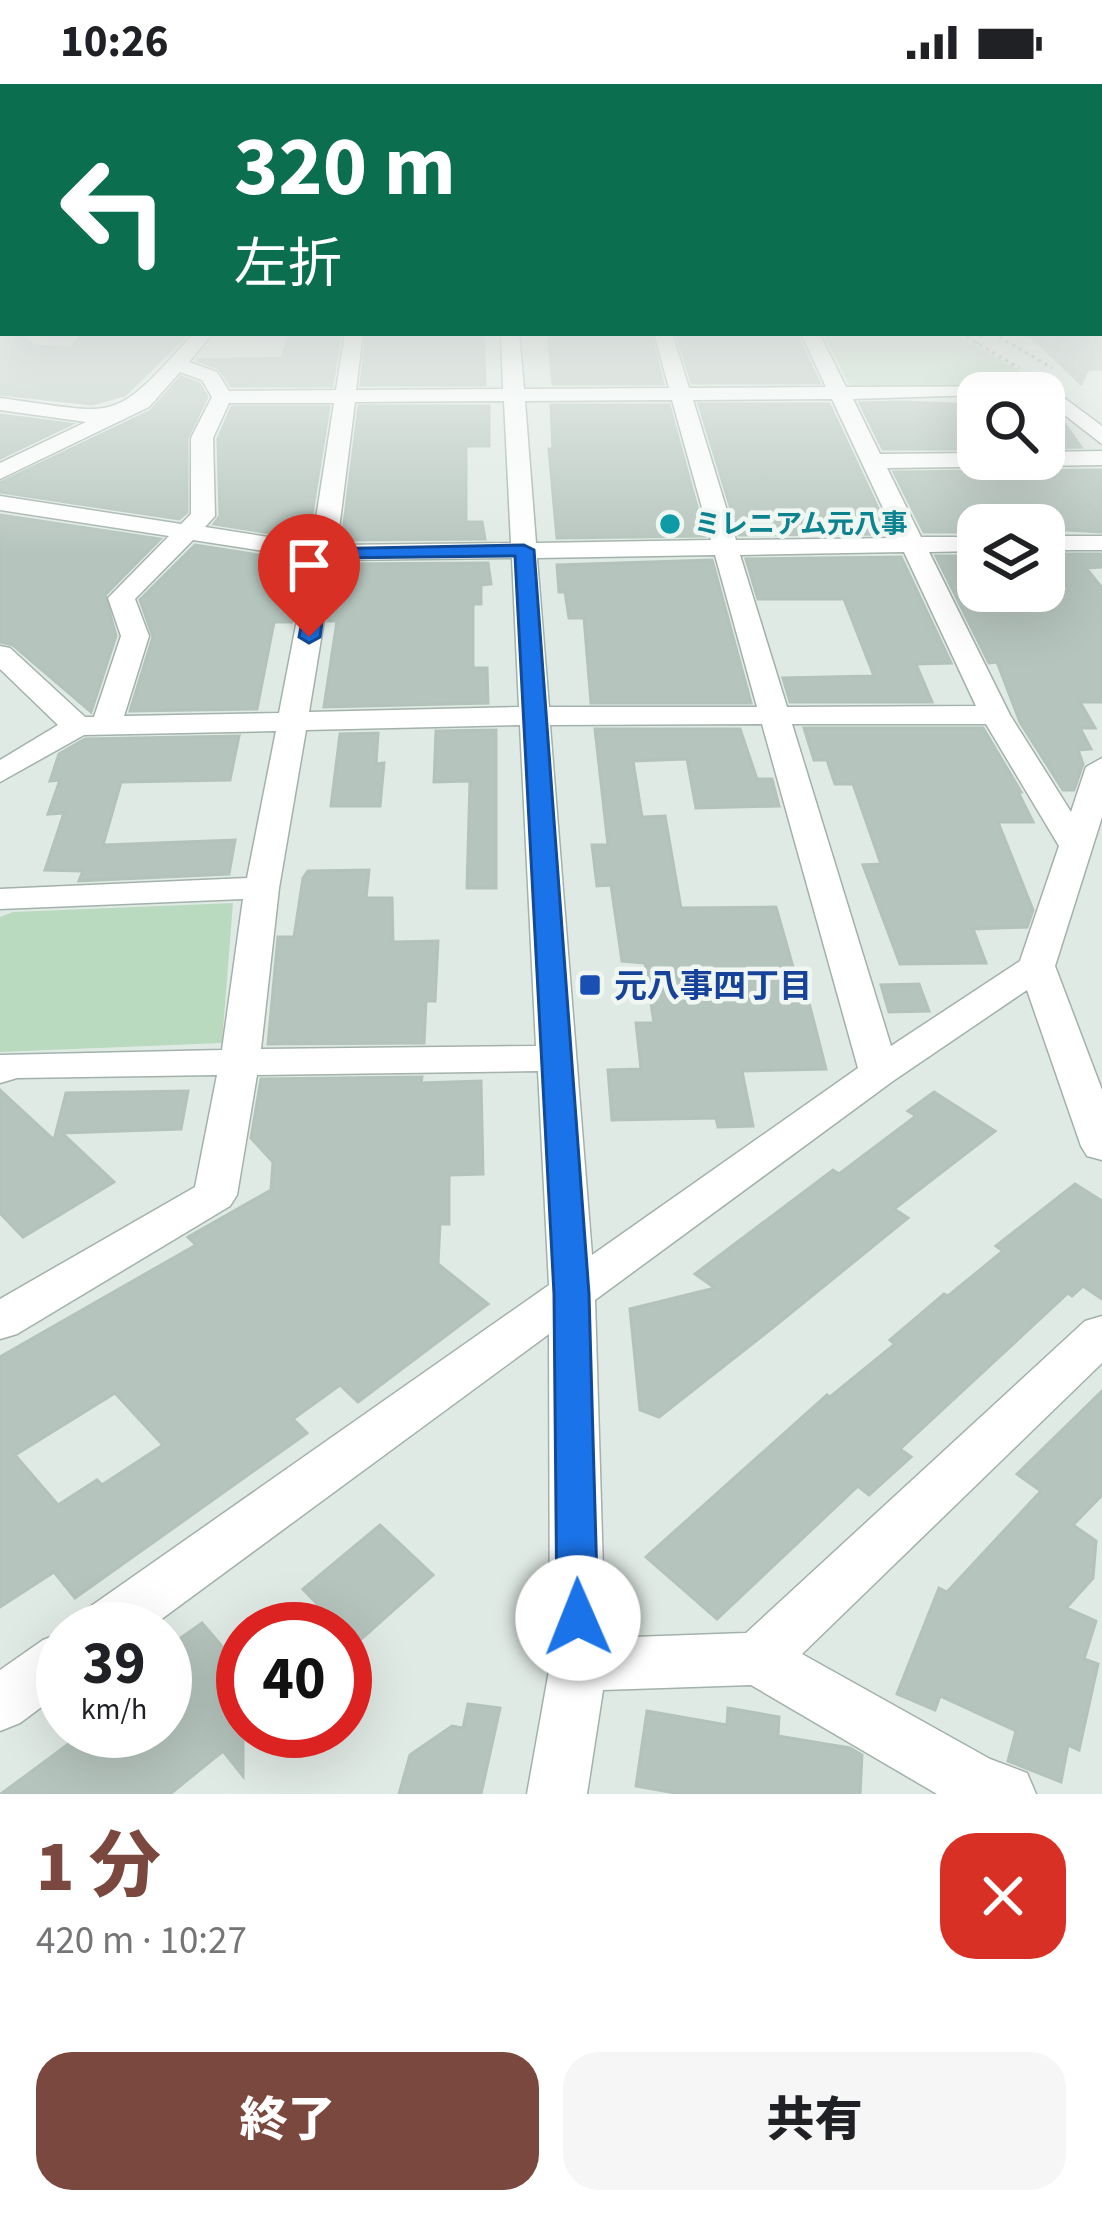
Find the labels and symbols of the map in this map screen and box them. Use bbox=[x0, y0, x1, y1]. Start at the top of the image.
place label: ミレニアム元八事 bbox=[694, 505, 908, 544]
marker: ミレニアム元八事 bbox=[657, 511, 683, 537]
pin bbox=[258, 514, 360, 637]
place label: 元八事四丁目 bbox=[614, 963, 812, 1010]
marker: 元八事四丁目 bbox=[577, 972, 603, 998]
position arrow bbox=[515, 1555, 641, 1681]
speed limit sign: 40 bbox=[216, 1602, 372, 1758]

